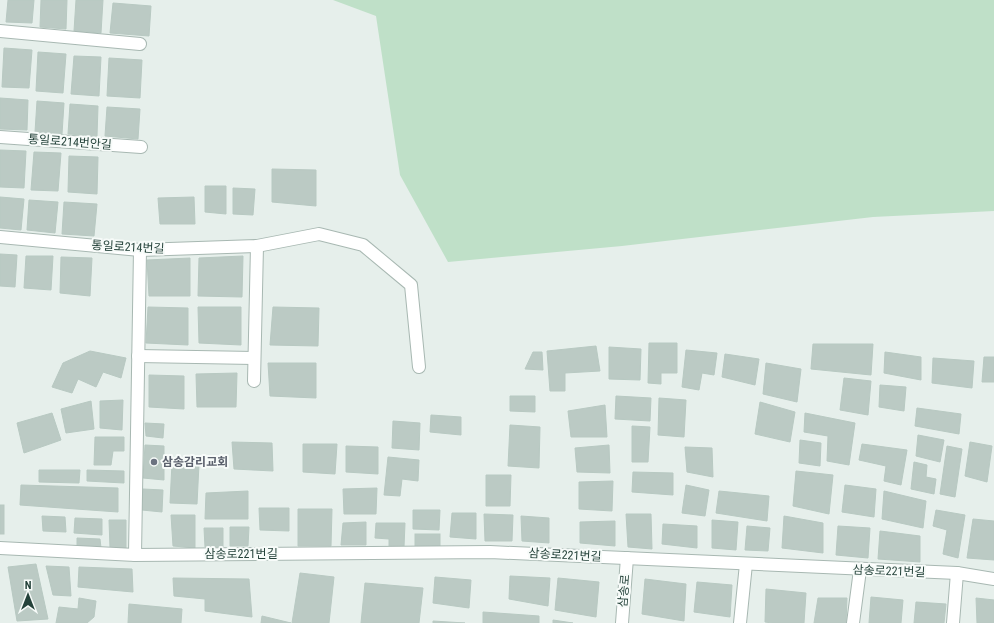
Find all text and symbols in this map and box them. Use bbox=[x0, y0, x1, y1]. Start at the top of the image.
street label: 통일로214번안길 bbox=[28, 132, 112, 152]
street label: 통일로214번길 bbox=[91, 238, 165, 256]
place label: 삼송감리교회 bbox=[162, 455, 228, 469]
marker: 삼송감리교회 bbox=[149, 457, 159, 467]
street label: 삼송로221번길 bbox=[528, 546, 602, 564]
street label: 삼송로221번길 bbox=[205, 547, 277, 561]
street label: 삼송로221번길 bbox=[852, 563, 926, 579]
street label: 삼송로 bbox=[616, 574, 632, 608]
north arrow bbox=[8, 575, 48, 615]
text: N bbox=[25, 579, 32, 592]

